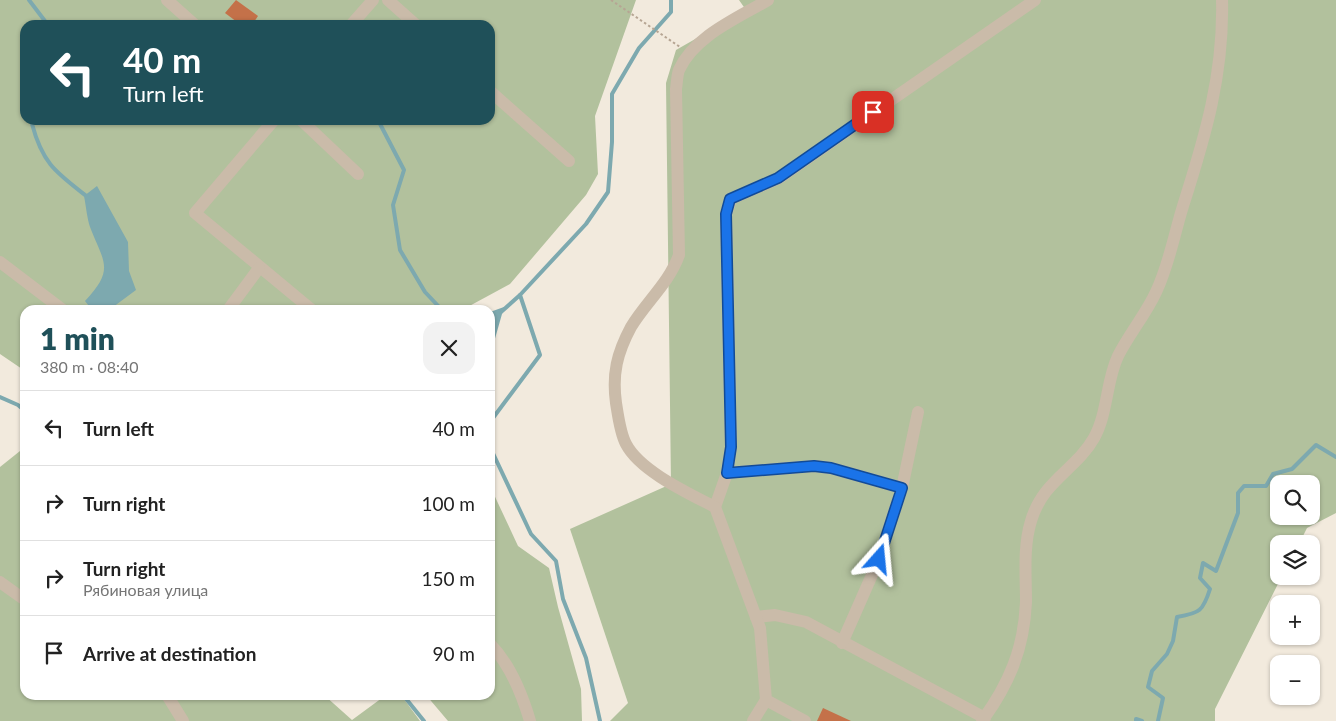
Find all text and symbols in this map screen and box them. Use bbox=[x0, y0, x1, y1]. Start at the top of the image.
text: 40 m bbox=[123, 38, 201, 80]
icon: left bbox=[40, 40, 105, 105]
text: Turn left bbox=[123, 80, 204, 107]
pin bbox=[852, 91, 894, 133]
icon: arrive bbox=[859, 98, 887, 126]
text: 1 min bbox=[40, 320, 115, 356]
button: close bbox=[423, 322, 475, 374]
text: 380 m · 08:40 bbox=[40, 357, 139, 376]
icon: left bbox=[40, 414, 68, 442]
text: Turn left bbox=[83, 417, 154, 440]
text: 40 m bbox=[432, 417, 475, 440]
map controls bbox=[1270, 475, 1320, 705]
button: search bbox=[1270, 475, 1320, 525]
icon: right bbox=[40, 489, 68, 517]
text: Turn right bbox=[83, 492, 165, 515]
text: 100 m bbox=[421, 492, 475, 515]
position arrow bbox=[852, 532, 904, 584]
button: layers bbox=[1270, 535, 1320, 585]
text: Turn right bbox=[83, 557, 165, 580]
icon: right bbox=[40, 564, 68, 592]
text: 150 m bbox=[421, 567, 475, 590]
text: Рябиновая улица bbox=[83, 580, 208, 599]
button: + bbox=[1270, 595, 1320, 645]
icon: arrive bbox=[40, 639, 68, 667]
text: Arrive at destination bbox=[83, 642, 256, 665]
text: 90 m bbox=[432, 642, 475, 665]
button: − bbox=[1270, 655, 1320, 705]

